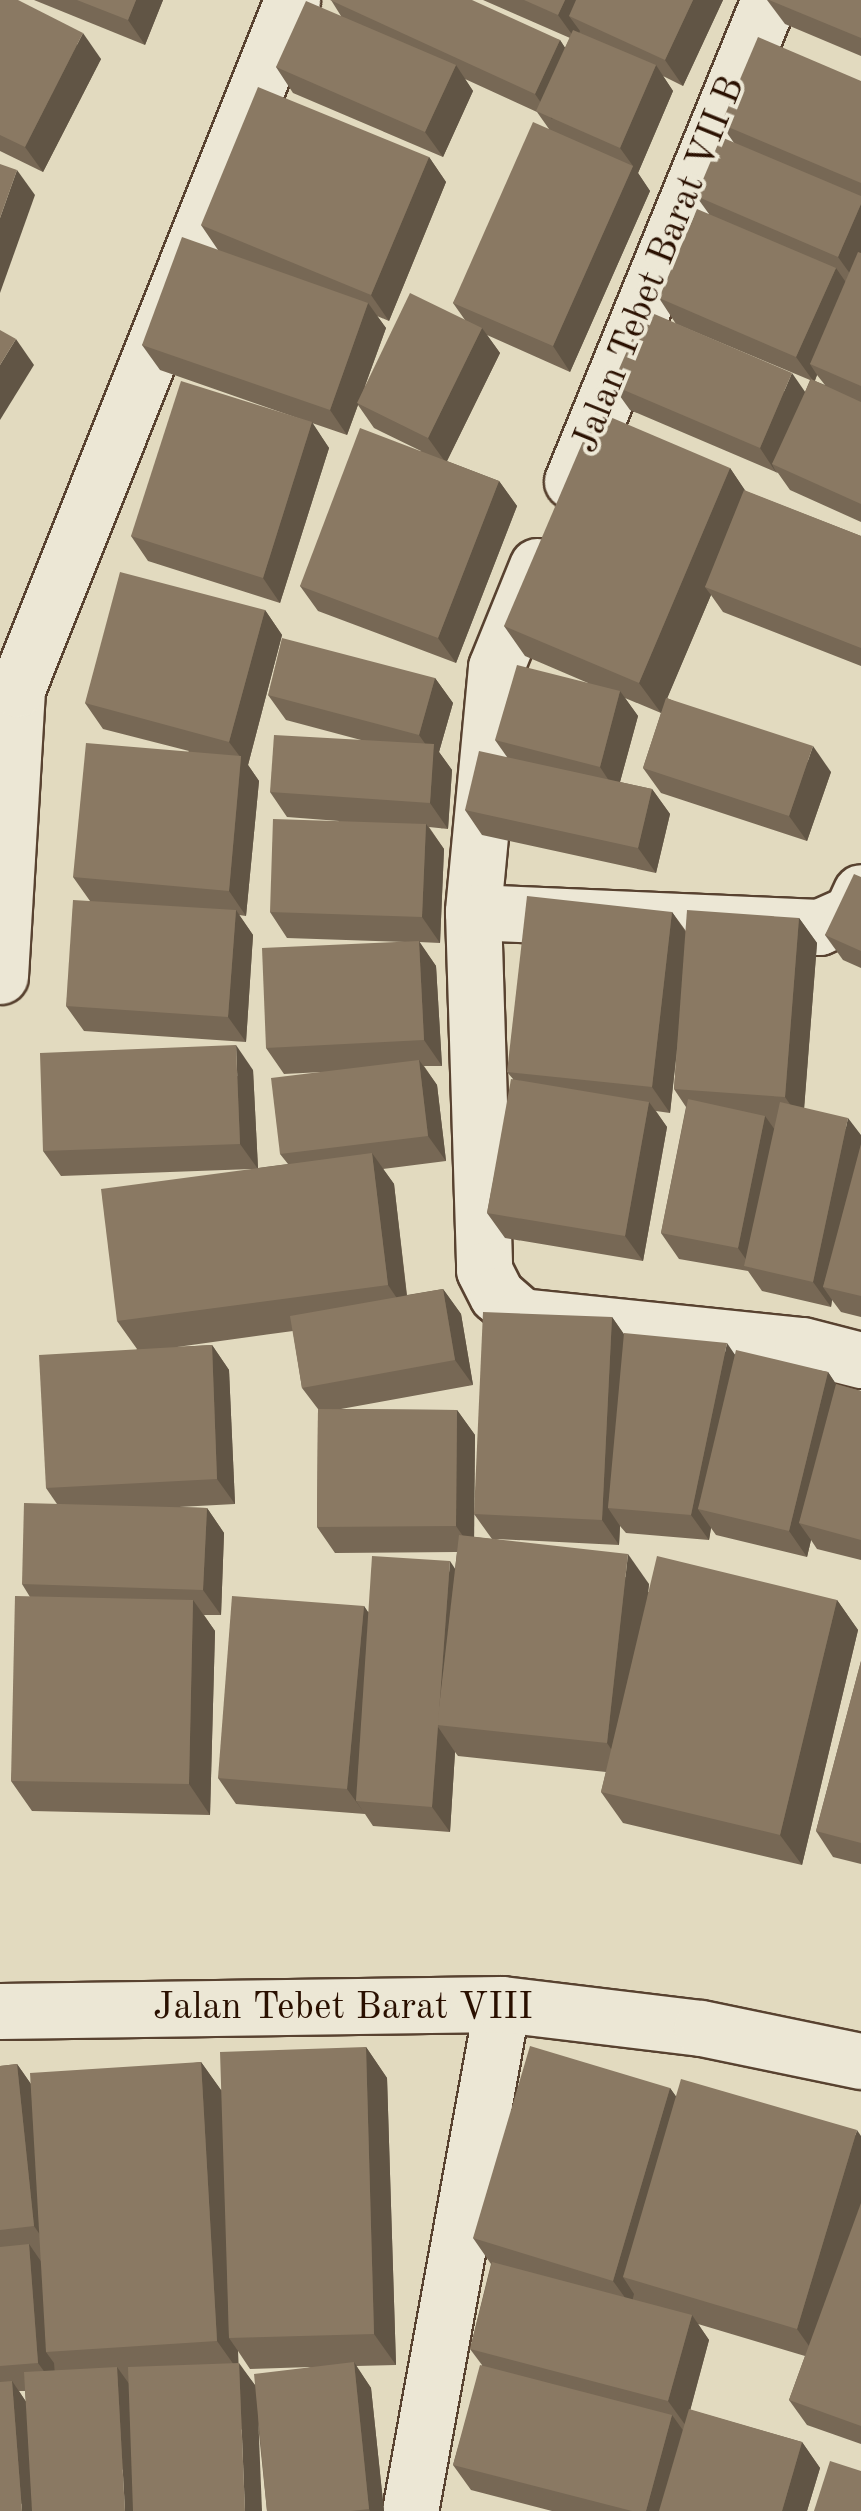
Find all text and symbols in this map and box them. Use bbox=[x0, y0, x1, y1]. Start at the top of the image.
street label: Jalan Tebet Barat VII B bbox=[564, 70, 756, 460]
street label: Jalan Tebet Barat VIII bbox=[153, 1986, 533, 2032]

